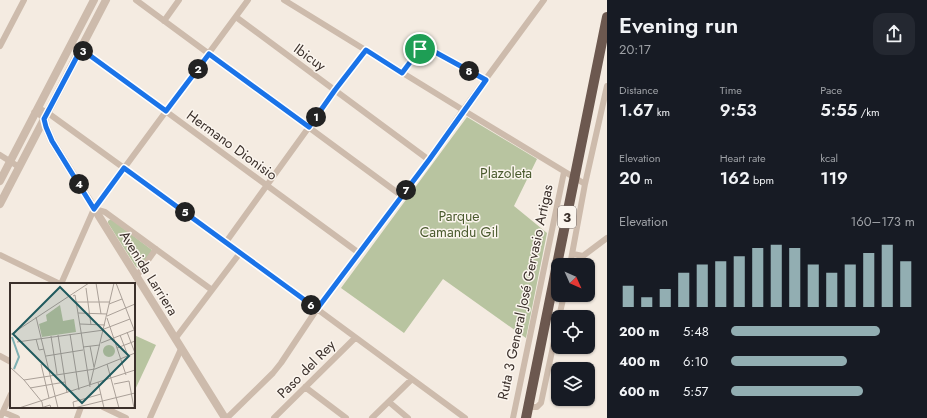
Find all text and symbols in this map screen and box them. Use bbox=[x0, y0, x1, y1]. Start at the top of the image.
text: Evening run bbox=[619, 9, 738, 41]
button: share bbox=[873, 13, 915, 55]
pin bbox=[403, 32, 437, 66]
icon: arrive bbox=[409, 38, 431, 60]
street label: Ibicuy bbox=[290, 39, 331, 76]
text: 20:17 bbox=[619, 40, 651, 59]
pin: 3 bbox=[73, 41, 93, 61]
text: 3 bbox=[80, 43, 86, 59]
pin: 2 bbox=[188, 59, 208, 79]
text: 2 bbox=[194, 61, 202, 77]
pin: 8 bbox=[459, 61, 479, 81]
text: 8 bbox=[466, 63, 472, 79]
text: Distance bbox=[619, 82, 658, 98]
text: Time bbox=[720, 82, 742, 98]
text: Pace bbox=[820, 82, 842, 98]
text: 1.67 bbox=[619, 98, 653, 122]
text: 9:53 bbox=[720, 98, 757, 122]
text: 5:55 bbox=[820, 98, 857, 122]
text: km bbox=[653, 104, 670, 120]
text: /km bbox=[857, 104, 880, 120]
street label: Hermano Dionisio bbox=[183, 105, 282, 185]
pin: 1 bbox=[306, 107, 326, 127]
text: 1 bbox=[313, 109, 319, 125]
text: Elevation bbox=[619, 150, 661, 166]
text: Heart rate bbox=[720, 150, 766, 166]
text: kcal bbox=[820, 150, 838, 166]
park label: Plazoleta bbox=[480, 163, 532, 183]
text: 20 bbox=[619, 166, 641, 190]
text: 162 bbox=[720, 166, 750, 190]
text: 119 bbox=[820, 166, 848, 190]
text: m bbox=[641, 172, 653, 188]
text: bpm bbox=[750, 172, 774, 188]
pin: 4 bbox=[69, 174, 89, 194]
text: 4 bbox=[75, 176, 83, 192]
pin: 7 bbox=[396, 180, 416, 200]
text: 7 bbox=[403, 182, 409, 198]
street label: Ruta 3 General José Gervasio Artigas bbox=[492, 182, 558, 402]
pin: 5 bbox=[175, 202, 195, 222]
text: 5 bbox=[181, 204, 189, 220]
park label: Parque Camandu Gil bbox=[420, 206, 498, 242]
road number: 3 bbox=[558, 206, 576, 228]
text: Elevation bbox=[619, 212, 668, 231]
text: 160–173 m bbox=[850, 212, 915, 231]
street label: Avenida Larriera bbox=[115, 227, 183, 319]
north arrow bbox=[551, 258, 595, 302]
map controls bbox=[551, 258, 595, 406]
inset map bbox=[10, 283, 135, 408]
pin: 6 bbox=[301, 295, 321, 315]
text: 6 bbox=[307, 297, 315, 313]
button: locate bbox=[551, 310, 595, 354]
text: 200 m bbox=[619, 322, 659, 341]
text: 5:48 bbox=[683, 322, 709, 341]
street label: Paso del Rey bbox=[272, 335, 340, 403]
text: 400 m bbox=[619, 352, 660, 371]
text: 6:10 bbox=[683, 352, 708, 371]
button: layers bbox=[551, 362, 595, 406]
text: 600 m bbox=[619, 382, 659, 401]
text: 5:57 bbox=[683, 382, 708, 401]

